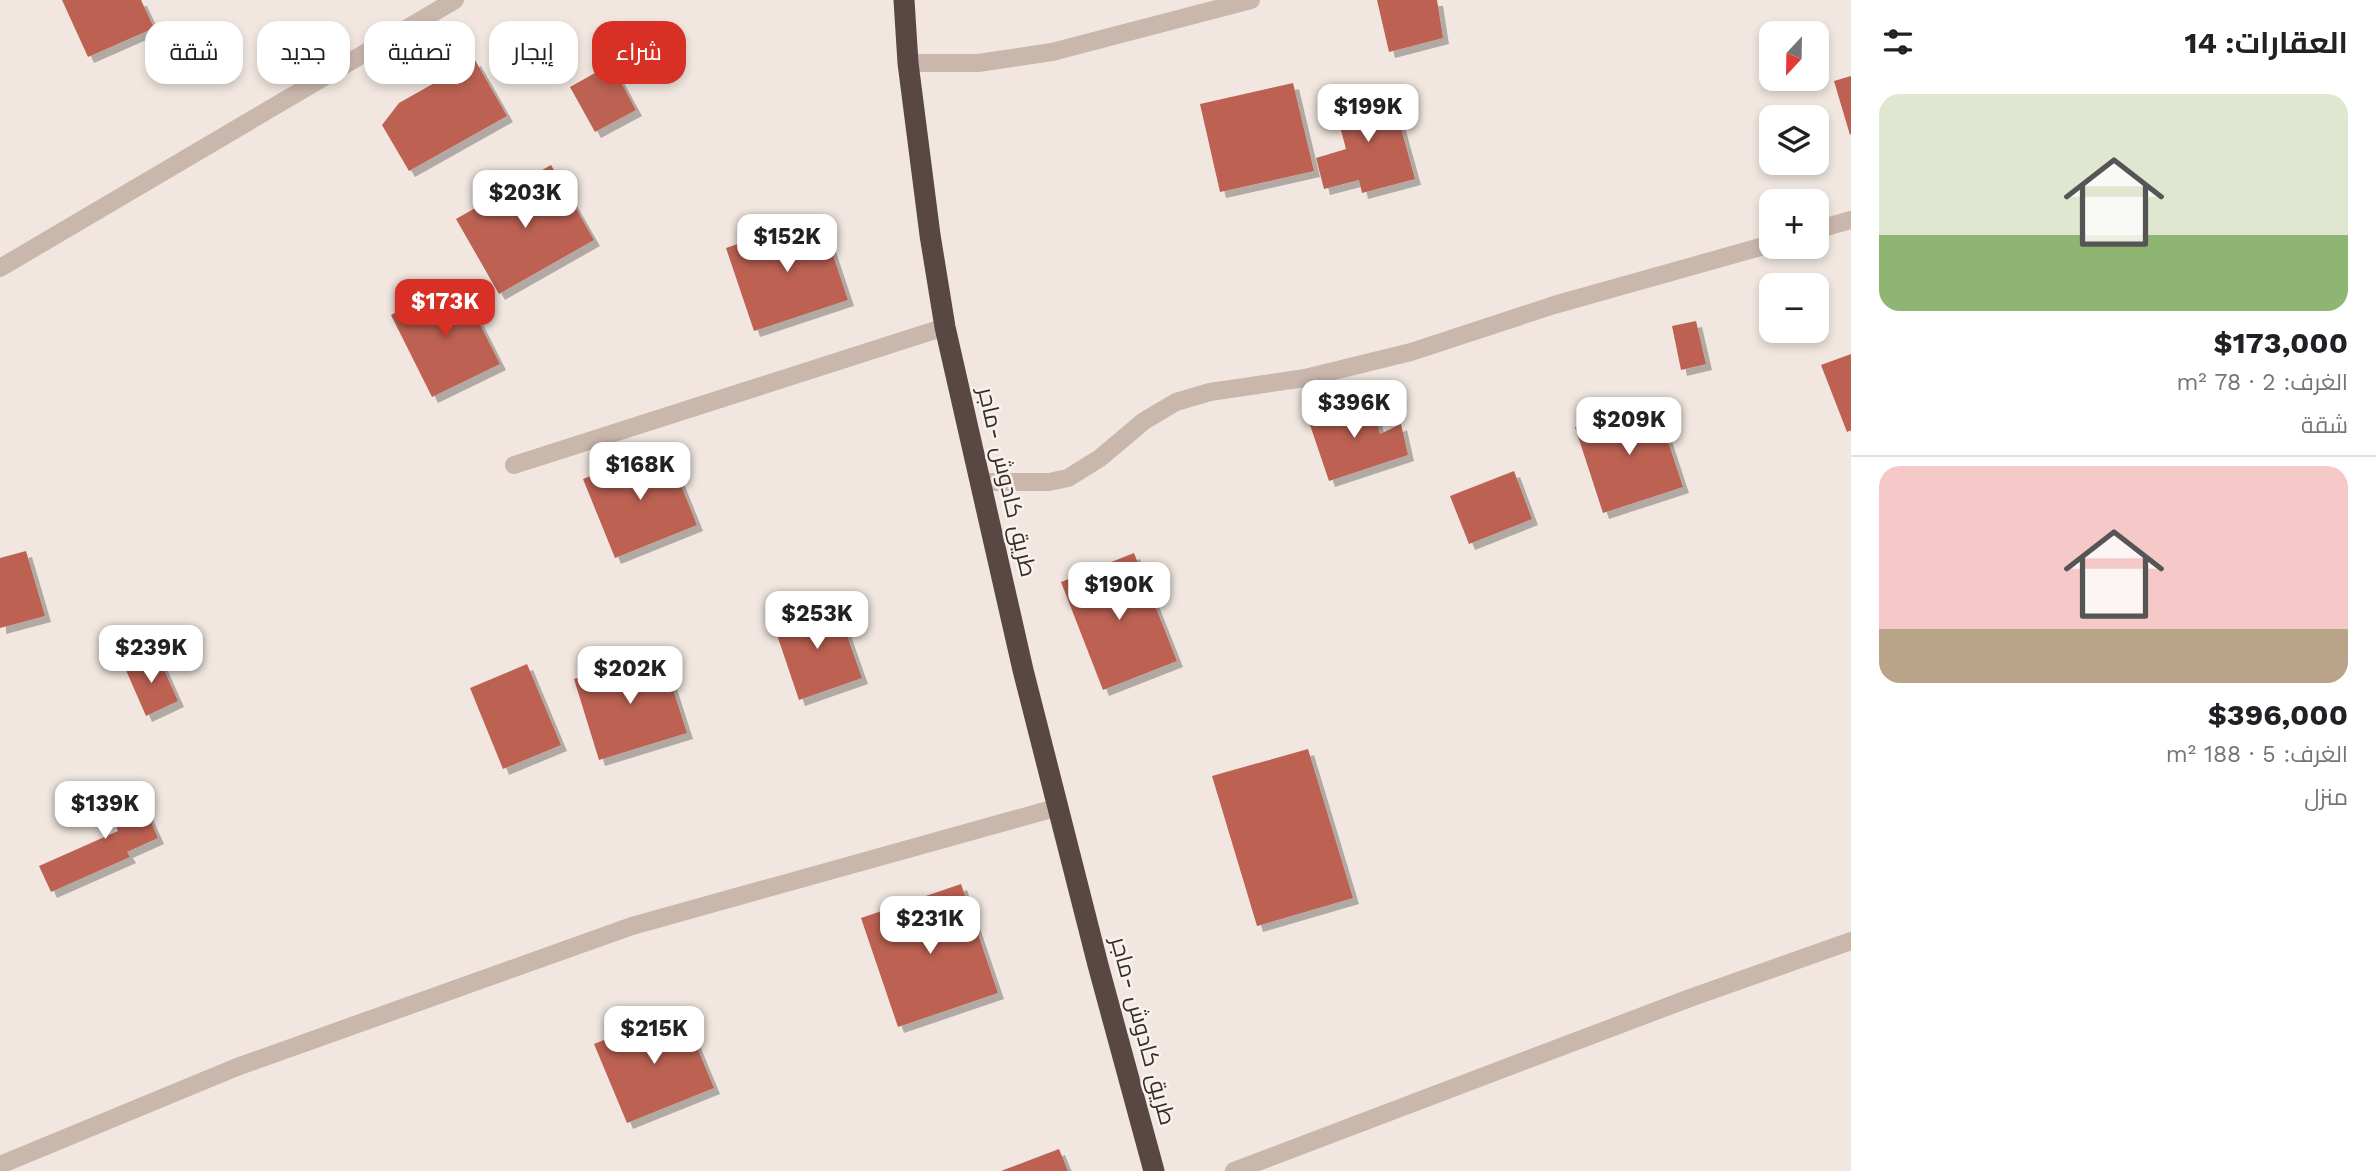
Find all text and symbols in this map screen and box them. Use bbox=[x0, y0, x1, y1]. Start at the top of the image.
chip: شقة bbox=[145, 21, 243, 84]
chip: جديد bbox=[257, 21, 350, 84]
chip: تصفية bbox=[364, 21, 475, 84]
chip: إيجار bbox=[489, 21, 578, 84]
chip: شراء bbox=[592, 21, 686, 84]
north arrow bbox=[1759, 21, 1829, 91]
map controls bbox=[1759, 21, 1829, 343]
icon: filters bbox=[1879, 23, 1917, 61]
text: العقارات: 14 bbox=[2184, 25, 2348, 60]
pin: $199K bbox=[1319, 85, 1417, 144]
text: $199K bbox=[1334, 93, 1402, 120]
button: layers bbox=[1759, 105, 1829, 175]
icon: home bbox=[2051, 139, 2177, 265]
pin: $203K bbox=[476, 170, 574, 230]
text: $203K bbox=[489, 179, 561, 206]
button: + bbox=[1759, 189, 1829, 259]
pin: $152K bbox=[738, 215, 836, 274]
text: $152K bbox=[753, 223, 821, 250]
button: − bbox=[1759, 273, 1829, 343]
pin: $173K bbox=[396, 280, 494, 339]
text: $173K bbox=[411, 288, 479, 315]
text: $173,000 bbox=[2213, 325, 2348, 360]
text: الغرف: 2 · 78 m² bbox=[2176, 369, 2348, 396]
pin: $396K bbox=[1305, 380, 1403, 440]
street label: طريق كادوش -ماجر bbox=[972, 383, 1042, 579]
text: $396K bbox=[1318, 389, 1390, 416]
pin: $209K bbox=[1580, 398, 1678, 457]
text: $209K bbox=[1592, 406, 1666, 433]
text: شقة bbox=[2301, 412, 2348, 439]
pin: $168K bbox=[591, 442, 689, 502]
text: $168K bbox=[605, 451, 675, 478]
icon: home bbox=[2051, 511, 2177, 637]
pin: $190K bbox=[1070, 562, 1168, 622]
text: $190K bbox=[1084, 571, 1154, 598]
pin: $253K bbox=[768, 592, 866, 651]
text: $253K bbox=[781, 600, 853, 627]
pin: $239K bbox=[102, 626, 200, 685]
text: $239K bbox=[115, 634, 187, 661]
pin: $202K bbox=[581, 646, 679, 706]
text: $202K bbox=[594, 655, 666, 682]
text: $396,000 bbox=[2208, 697, 2348, 732]
text: الغرف: 5 · 188 m² bbox=[2166, 741, 2348, 768]
pin: $139K bbox=[56, 782, 154, 841]
text: منزل bbox=[2304, 784, 2348, 811]
text: $139K bbox=[71, 790, 139, 817]
pin: $231K bbox=[881, 897, 979, 956]
text: $231K bbox=[896, 905, 964, 932]
street label: طريق كادوش -ماجر bbox=[1104, 932, 1181, 1128]
pin: $215K bbox=[605, 1006, 703, 1066]
text: $215K bbox=[620, 1015, 688, 1042]

